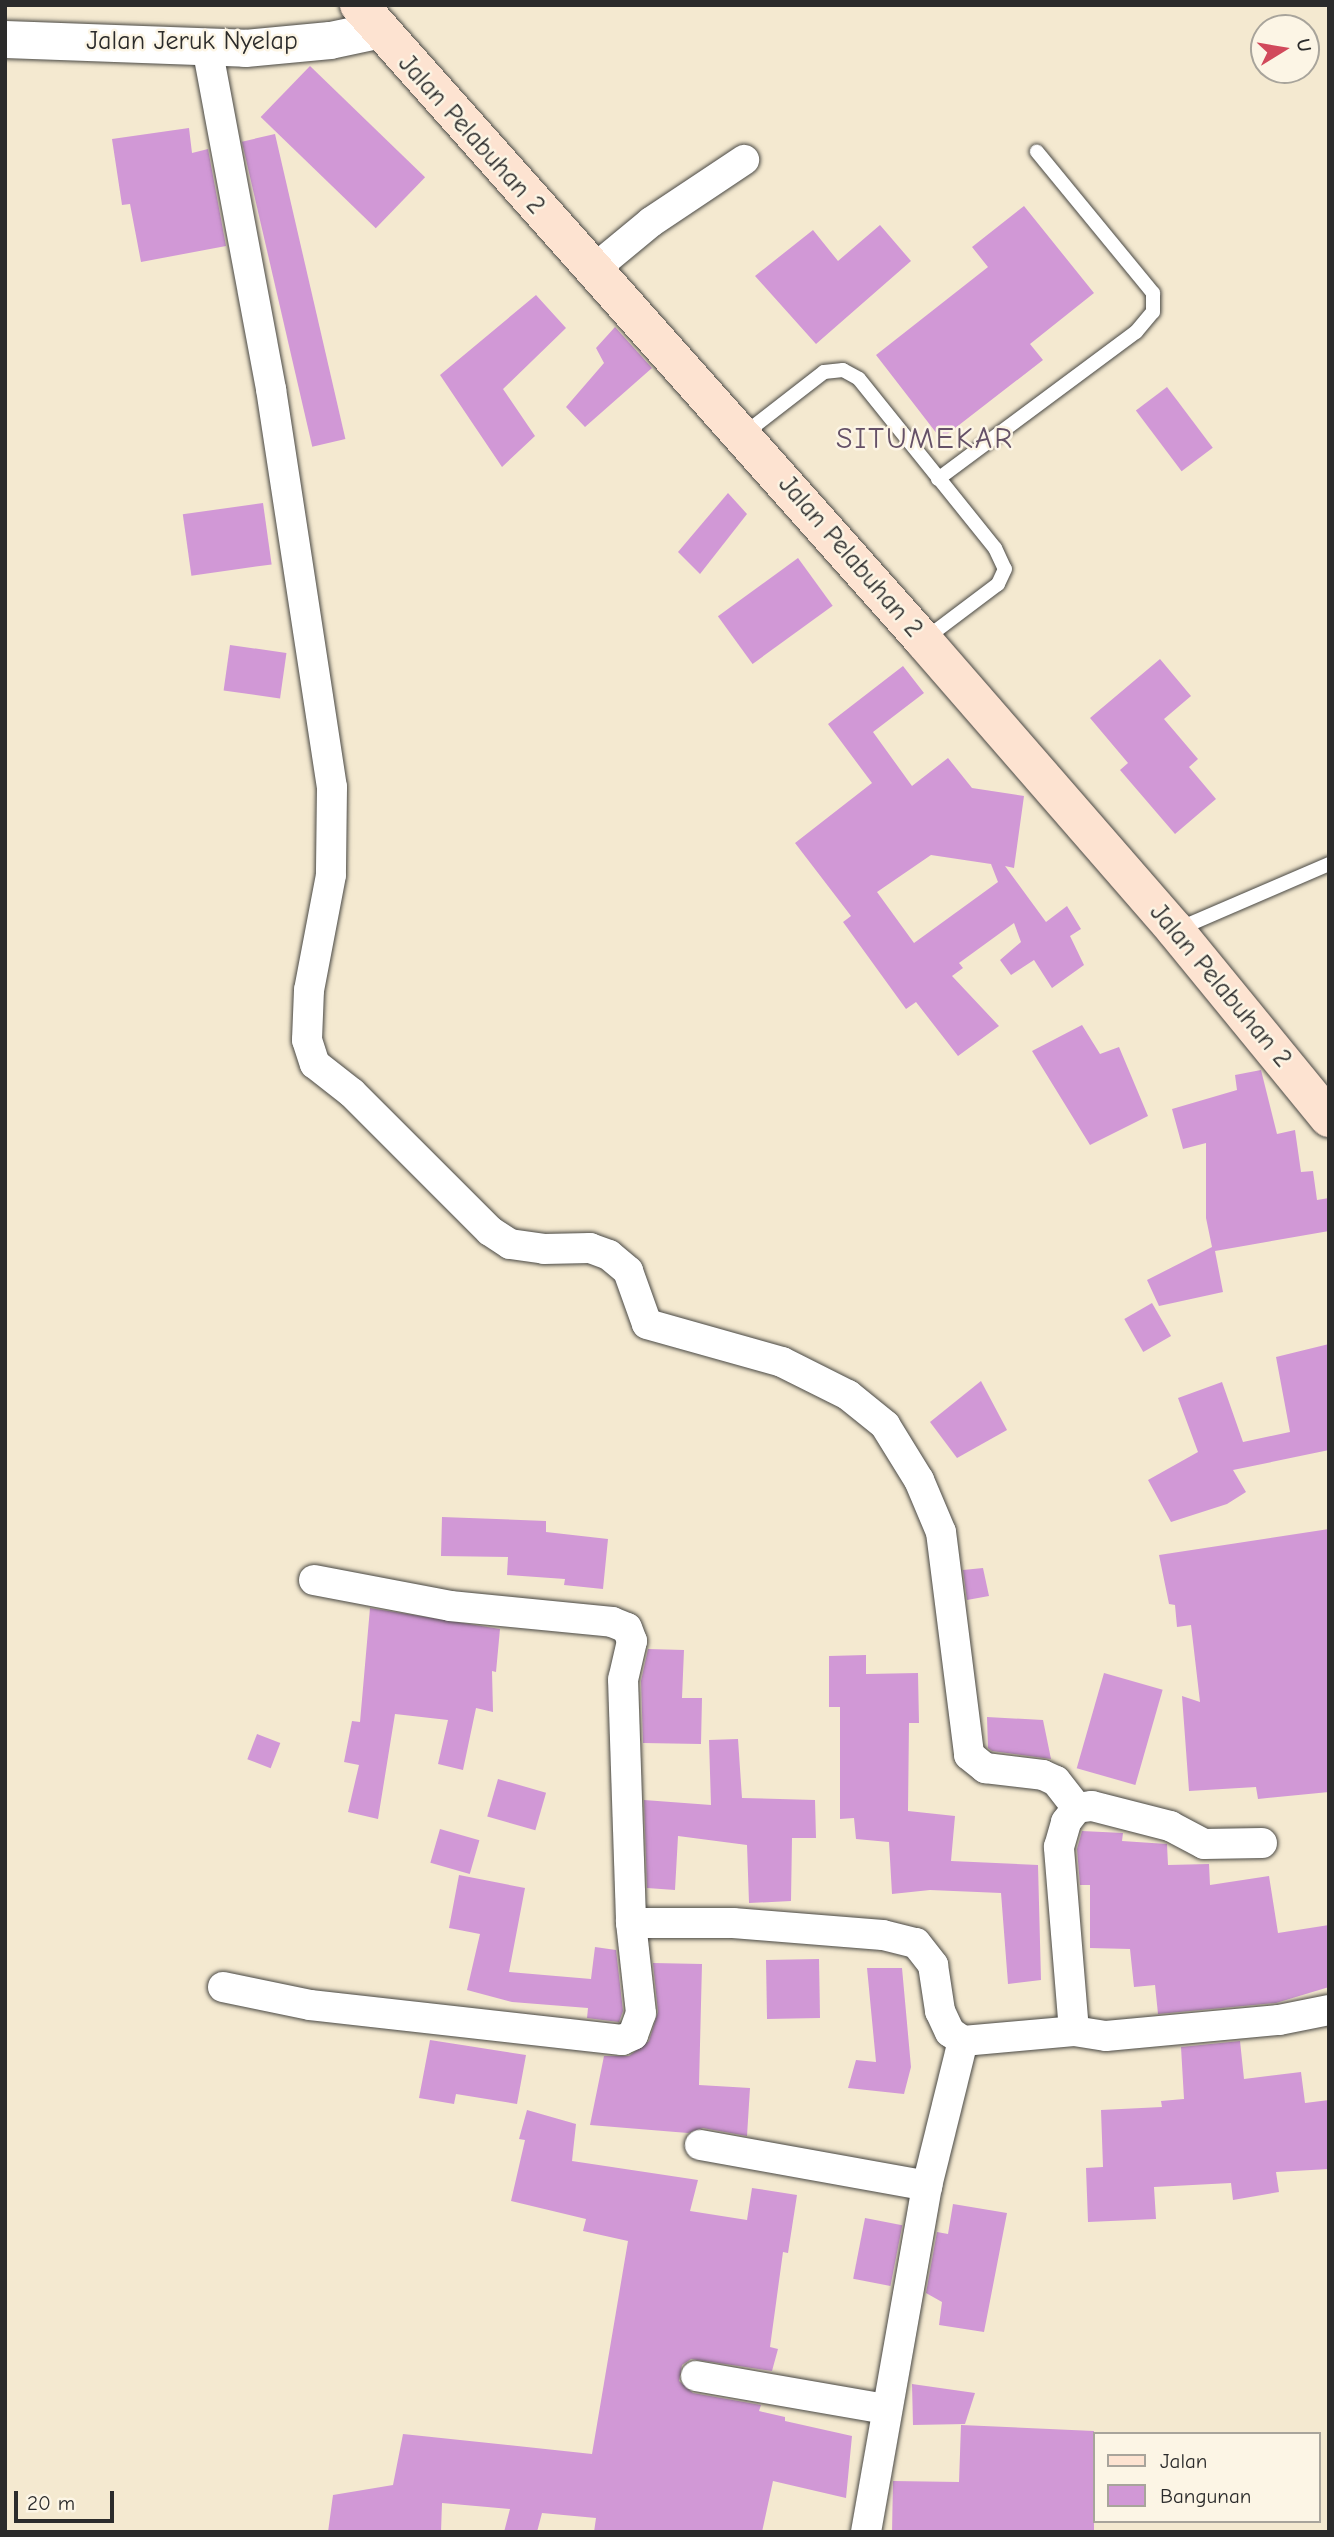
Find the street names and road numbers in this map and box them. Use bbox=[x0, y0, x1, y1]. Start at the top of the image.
street label: Jalan Jeruk Nyelap bbox=[86, 26, 298, 58]
street label: Jalan Pelabuhan 2 bbox=[391, 49, 551, 221]
street label: Jalan Pelabuhan 2 bbox=[771, 470, 929, 644]
street label: Jalan Pelabuhan 2 bbox=[1142, 898, 1298, 1074]

